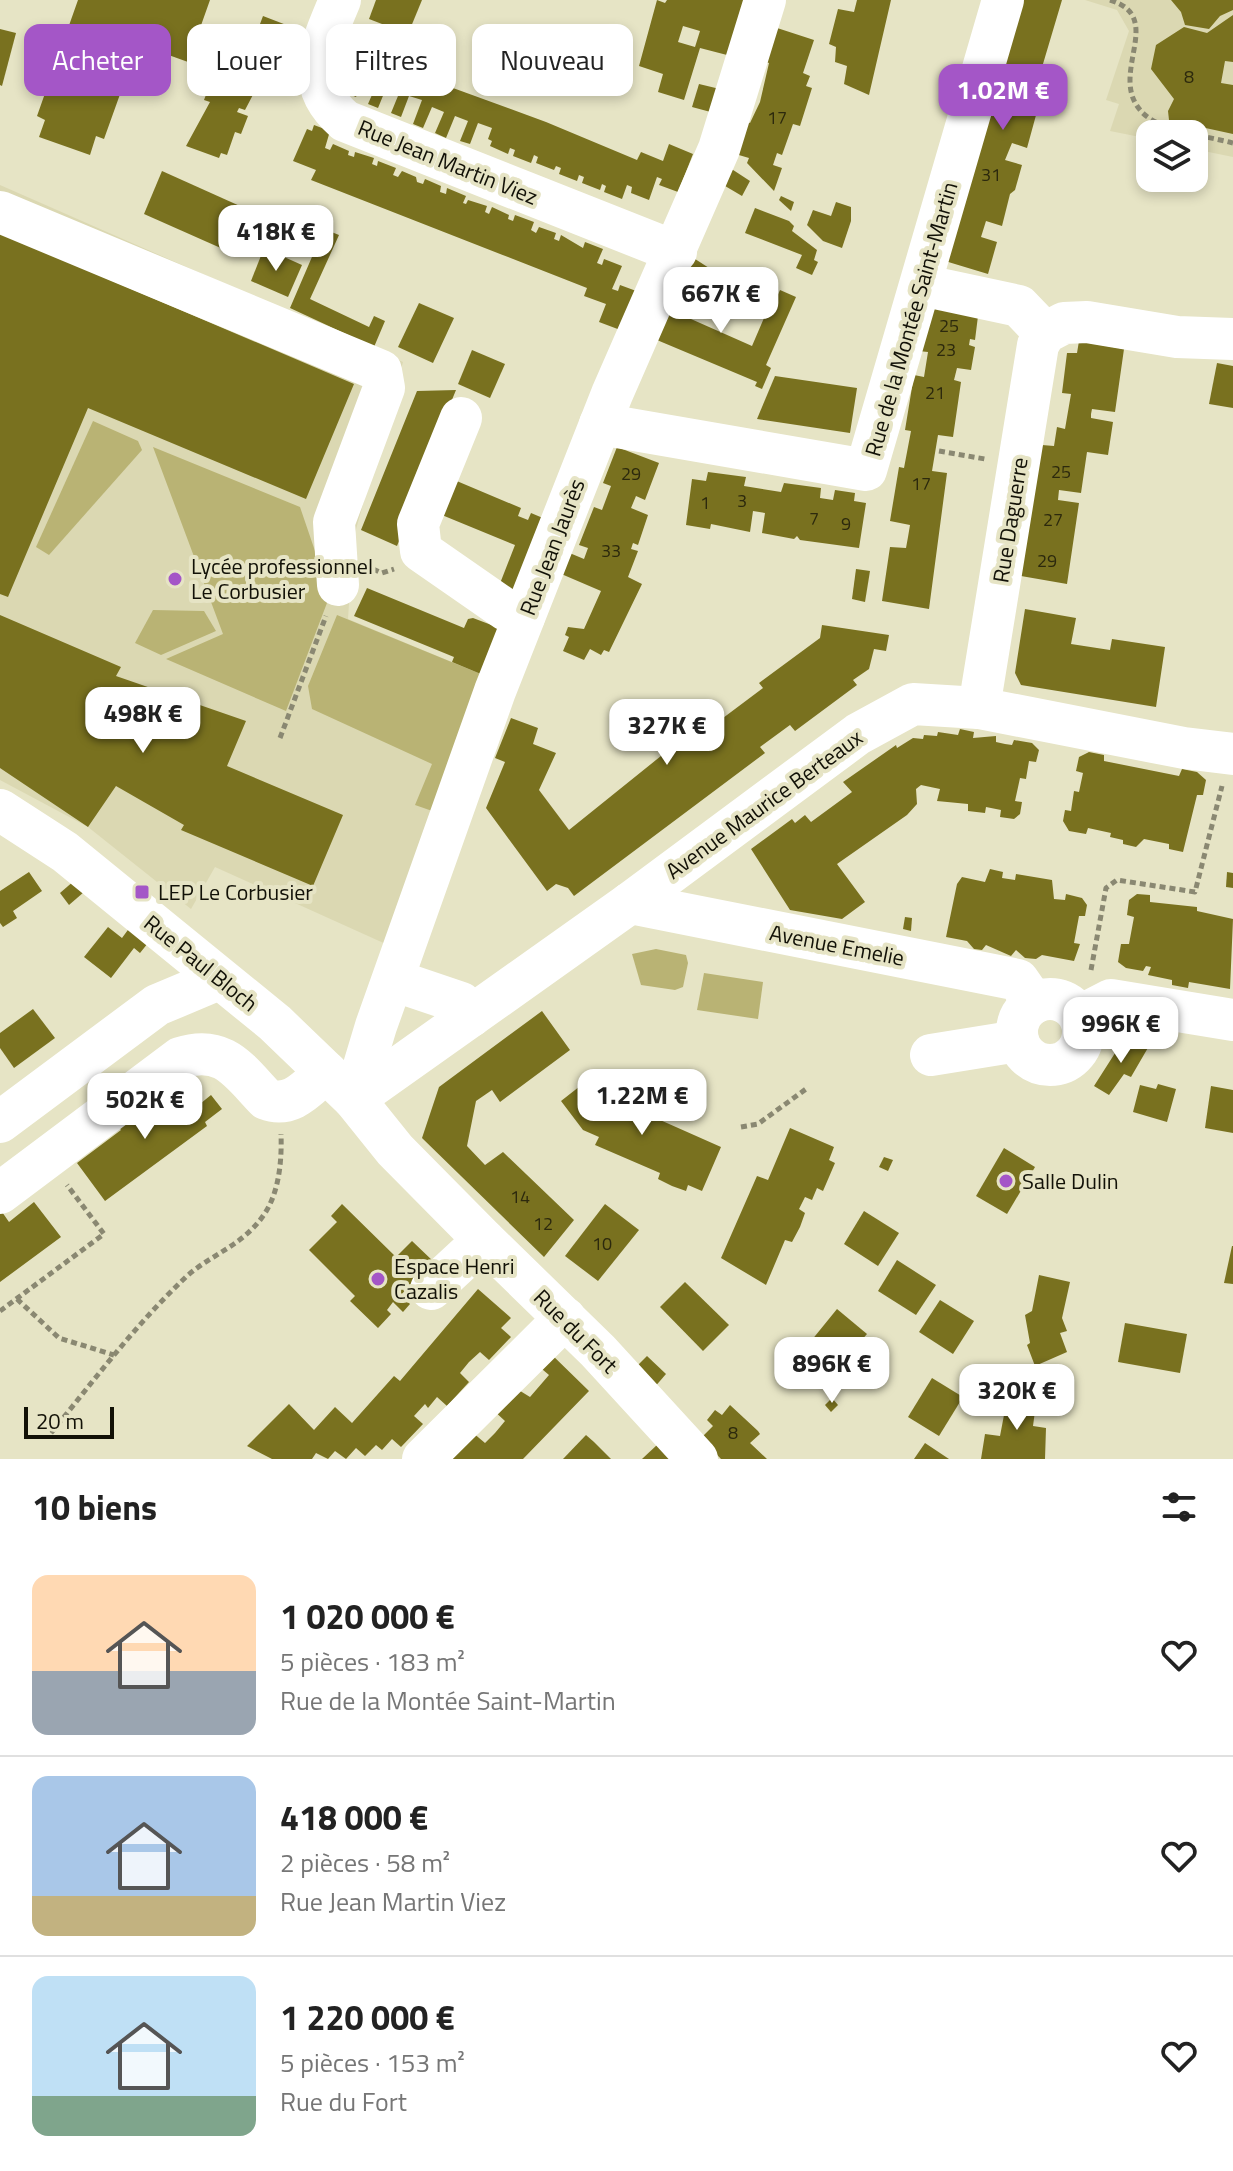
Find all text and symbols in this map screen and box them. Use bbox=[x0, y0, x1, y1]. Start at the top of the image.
chip: Acheter bbox=[24, 24, 171, 96]
chip: Louer bbox=[187, 24, 310, 96]
chip: Filtres bbox=[326, 24, 456, 96]
chip: Nouveau bbox=[472, 24, 633, 96]
house number: 8 bbox=[1184, 63, 1194, 90]
pin: 1.02M € bbox=[929, 64, 1077, 132]
text: 1.02M € bbox=[957, 70, 1049, 109]
house number: 17 bbox=[767, 104, 787, 131]
street label: Rue Jean Martin Viez bbox=[353, 110, 543, 214]
map controls bbox=[1136, 120, 1208, 192]
button: layers bbox=[1136, 120, 1208, 192]
house number: 31 bbox=[981, 161, 1001, 188]
street label: Rue de la Montée Saint-Martin bbox=[856, 178, 966, 460]
pin: 418K € bbox=[211, 205, 341, 273]
text: 418K € bbox=[236, 211, 316, 250]
pin: 667K € bbox=[656, 267, 786, 335]
text: 667K € bbox=[681, 273, 761, 312]
house number: 25 bbox=[939, 312, 959, 339]
house number: 23 bbox=[936, 336, 956, 363]
house number: 21 bbox=[925, 379, 945, 406]
street label: Rue Daguerre bbox=[983, 455, 1037, 585]
house number: 25 bbox=[1051, 458, 1071, 485]
house number: 29 bbox=[621, 460, 641, 487]
house number: 17 bbox=[911, 470, 931, 497]
street label: Rue Jean Jaurès bbox=[510, 474, 594, 620]
house number: 3 bbox=[737, 487, 747, 514]
house number: 1 bbox=[700, 489, 710, 516]
house number: 7 bbox=[809, 505, 819, 532]
house number: 27 bbox=[1043, 506, 1063, 533]
house number: 9 bbox=[841, 510, 851, 537]
house number: 33 bbox=[601, 537, 621, 564]
house number: 29 bbox=[1037, 547, 1057, 574]
place label: Lycée professionnel Le Corbusier bbox=[191, 549, 373, 608]
marker: Lycée professionnel Le Corbusier bbox=[166, 570, 184, 588]
pin: 498K € bbox=[78, 687, 208, 755]
text: 498K € bbox=[103, 693, 183, 732]
pin: 327K € bbox=[602, 699, 732, 767]
text: 327K € bbox=[627, 705, 707, 744]
street label: Avenue Maurice Berteaux bbox=[658, 721, 870, 887]
place label: LEP Le Corbusier bbox=[158, 875, 313, 909]
marker: LEP Le Corbusier bbox=[133, 883, 151, 901]
street label: Rue Paul Bloch bbox=[137, 906, 265, 1020]
street label: Avenue Emelie bbox=[767, 915, 907, 975]
pin: 996K € bbox=[1056, 997, 1186, 1065]
text: 996K € bbox=[1081, 1003, 1161, 1042]
pin: 1.22M € bbox=[568, 1069, 716, 1137]
pin: 502K € bbox=[80, 1073, 210, 1141]
text: 1.22M € bbox=[596, 1075, 688, 1114]
text: 502K € bbox=[105, 1079, 185, 1118]
place label: Salle Dulin bbox=[1022, 1164, 1119, 1198]
marker: Salle Dulin bbox=[997, 1172, 1015, 1190]
house number: 14 bbox=[510, 1183, 530, 1210]
house number: 12 bbox=[533, 1210, 553, 1237]
house number: 10 bbox=[592, 1230, 612, 1257]
place label: Espace Henri Cazalis bbox=[394, 1249, 515, 1308]
marker: Espace Henri Cazalis bbox=[369, 1270, 387, 1288]
street label: Rue du Fort bbox=[526, 1281, 626, 1381]
pin: 896K € bbox=[767, 1337, 897, 1405]
text: 896K € bbox=[792, 1343, 872, 1382]
pin: 320K € bbox=[952, 1364, 1082, 1432]
text: 320K € bbox=[977, 1370, 1057, 1409]
scale bar bbox=[24, 1403, 114, 1439]
text: 20 m bbox=[36, 1404, 84, 1438]
house number: 8 bbox=[728, 1419, 738, 1446]
text: 10 biens bbox=[32, 1481, 157, 1533]
icon: filters bbox=[1157, 1485, 1201, 1529]
text: 1 020 000 € bbox=[280, 1590, 455, 1642]
icon: home bbox=[96, 1607, 192, 1703]
icon: heart bbox=[1157, 1633, 1201, 1677]
text: 5 pièces · 183 m² bbox=[280, 1642, 465, 1681]
text: Rue de la Montée Saint-Martin bbox=[280, 1681, 616, 1720]
text: 418 000 € bbox=[280, 1791, 428, 1843]
icon: home bbox=[96, 1808, 192, 1904]
icon: heart bbox=[1157, 1834, 1201, 1878]
text: 2 pièces · 58 m² bbox=[280, 1843, 450, 1882]
text: Rue Jean Martin Viez bbox=[280, 1882, 506, 1921]
text: 1 220 000 € bbox=[280, 1991, 455, 2043]
icon: home bbox=[96, 2008, 192, 2104]
icon: heart bbox=[1157, 2034, 1201, 2078]
text: 5 pièces · 153 m² bbox=[280, 2043, 465, 2082]
text: Rue du Fort bbox=[280, 2082, 407, 2121]

